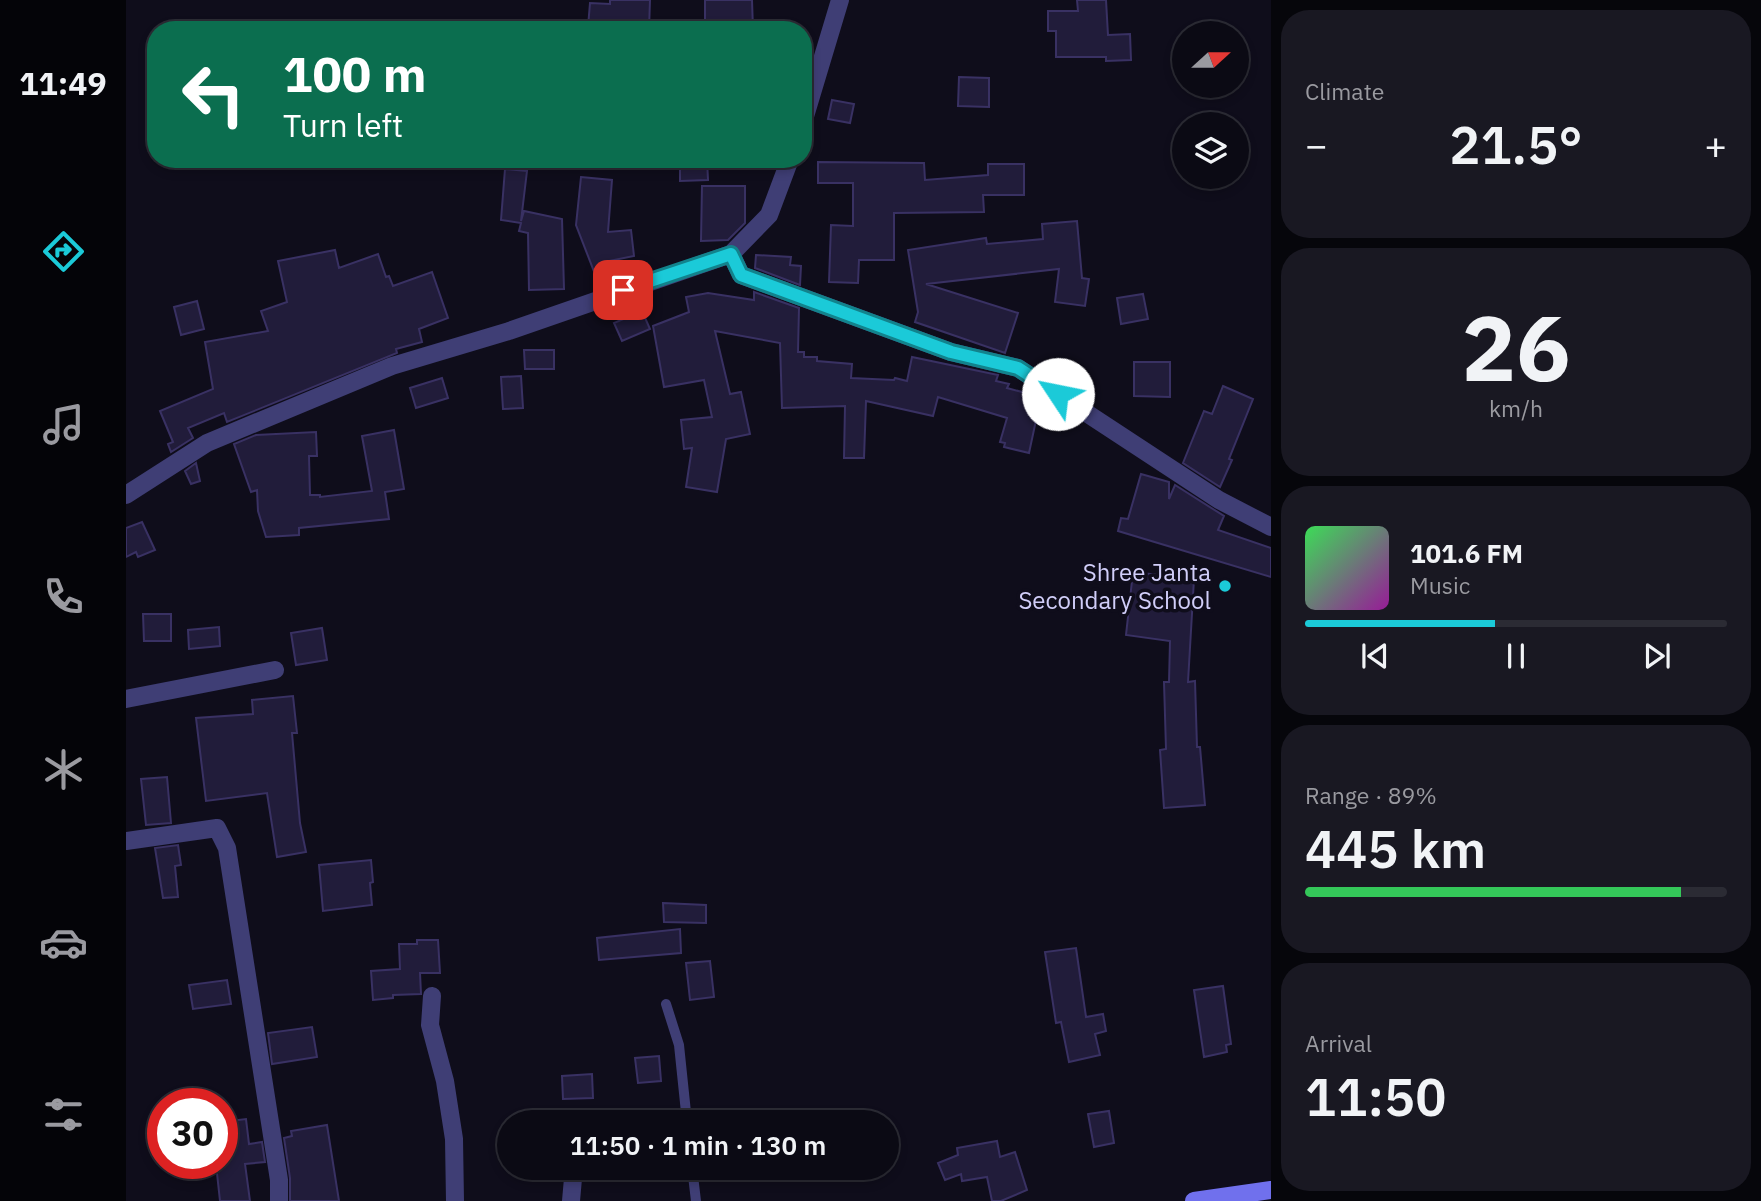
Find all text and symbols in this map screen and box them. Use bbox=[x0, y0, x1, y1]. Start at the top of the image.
north arrow bbox=[1172, 21, 1250, 98]
map controls bbox=[1172, 21, 1249, 189]
text: 100 m bbox=[283, 42, 427, 105]
icon: left bbox=[168, 49, 259, 140]
text: 11:49 bbox=[19, 62, 107, 104]
text: Climate bbox=[1305, 76, 1384, 106]
text: Turn left bbox=[283, 104, 403, 146]
text: 21.5° bbox=[1449, 111, 1583, 178]
button: layers bbox=[1172, 112, 1249, 189]
text: − bbox=[1305, 120, 1328, 169]
text: + bbox=[1704, 120, 1727, 169]
icon: directions bbox=[39, 227, 88, 276]
pin bbox=[593, 260, 653, 320]
icon: arrive bbox=[604, 271, 642, 309]
text: 26 bbox=[1461, 288, 1571, 406]
position arrow bbox=[1021, 357, 1095, 431]
text: km/h bbox=[1489, 393, 1543, 423]
icon: music bbox=[39, 400, 88, 449]
text: 101.6 FM bbox=[1410, 536, 1523, 570]
place label: Shree Janta Secondary School bbox=[1018, 556, 1211, 616]
text: Music bbox=[1410, 570, 1470, 600]
icon: phone bbox=[39, 572, 88, 621]
marker: Shree Janta Secondary School bbox=[1217, 578, 1233, 594]
icon: previous bbox=[1356, 637, 1394, 675]
icon: pause bbox=[1497, 637, 1535, 675]
icon: next bbox=[1638, 637, 1676, 675]
icon: climate bbox=[39, 745, 88, 794]
text: Range · 89% bbox=[1305, 780, 1437, 810]
text: 445 km bbox=[1305, 815, 1486, 882]
icon: car bbox=[39, 918, 88, 967]
text: Arrival bbox=[1305, 1028, 1372, 1058]
text: 11:50 bbox=[1305, 1063, 1446, 1130]
speed limit sign: 30 bbox=[147, 1088, 238, 1179]
icon: filters bbox=[39, 1090, 88, 1139]
text: 11:50 · 1 min · 130 m bbox=[570, 1128, 826, 1162]

